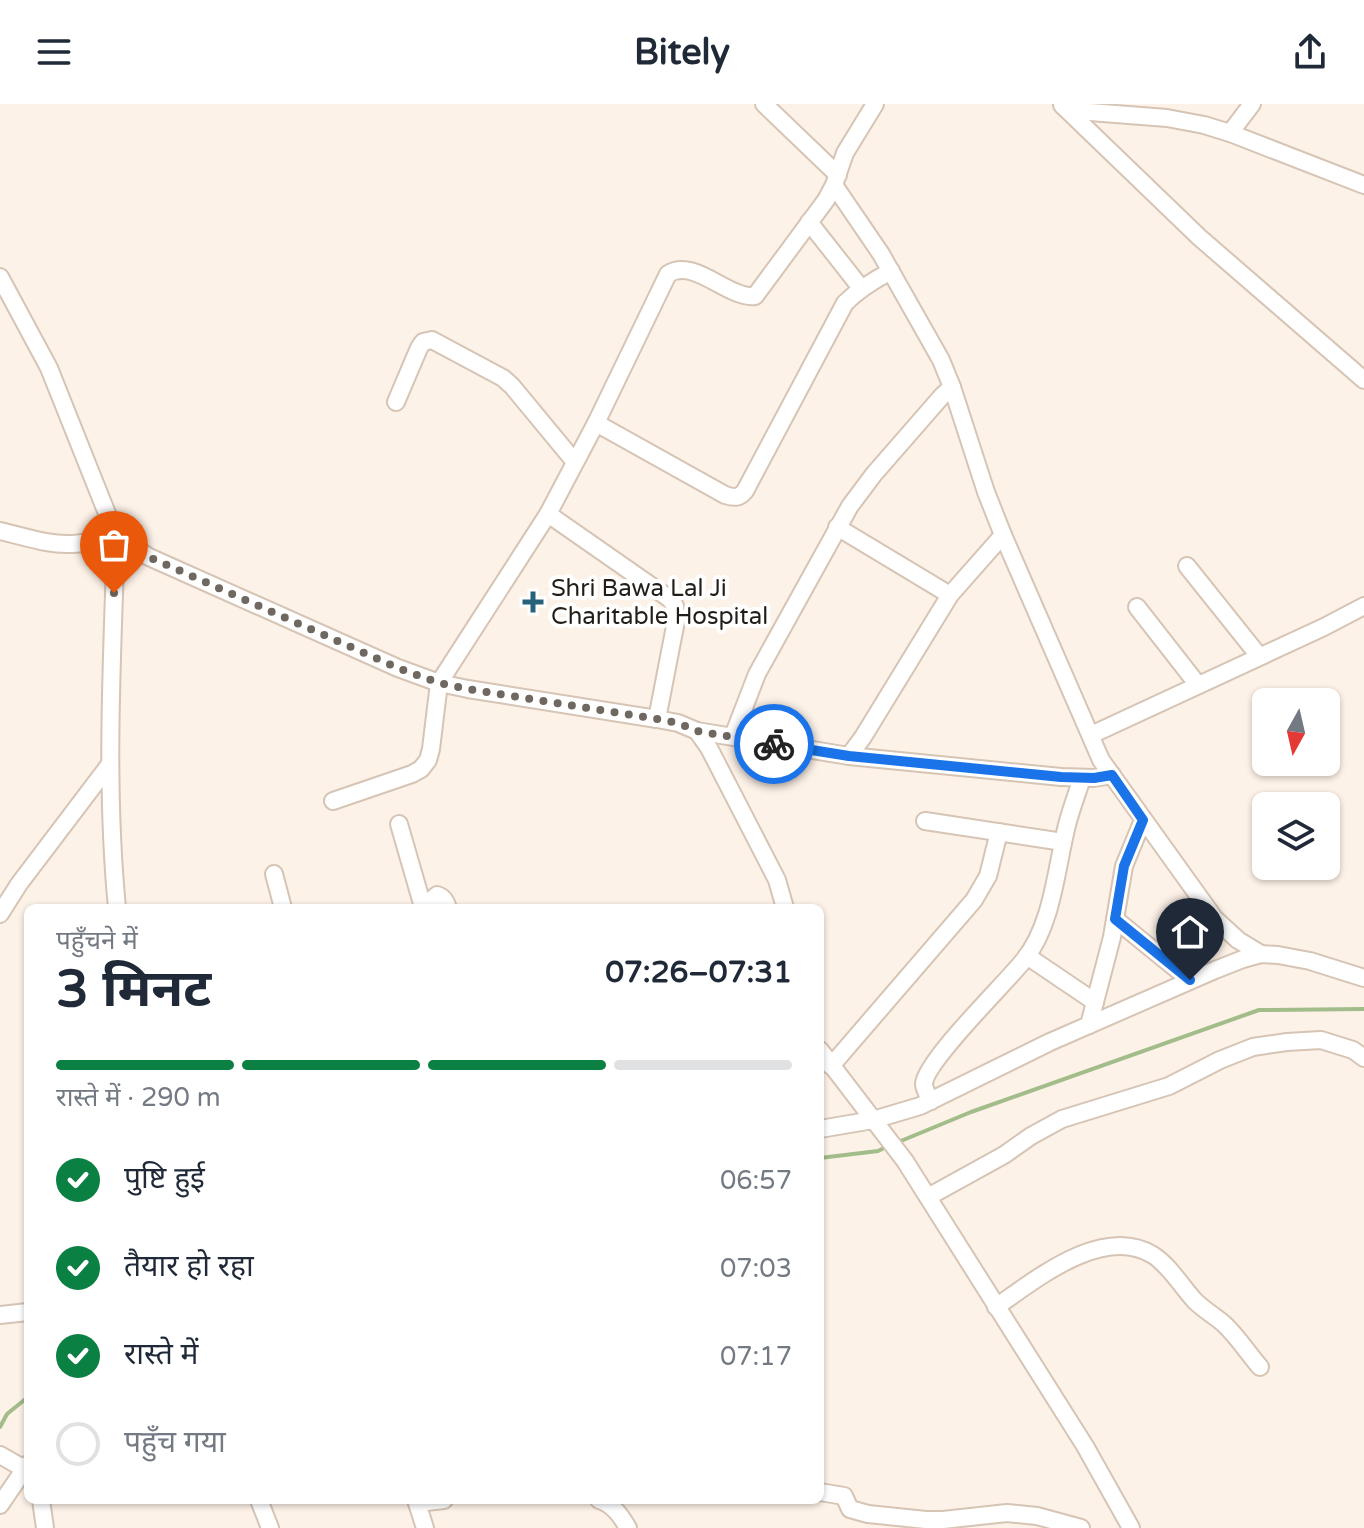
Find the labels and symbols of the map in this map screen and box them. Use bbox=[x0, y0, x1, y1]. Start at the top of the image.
pin bbox=[80, 511, 148, 593]
place label: Shri Bawa Lal Ji Charitable Hospital bbox=[551, 574, 768, 631]
marker: Shri Bawa Lal Ji Charitable Hospital bbox=[522, 591, 544, 613]
north arrow bbox=[1252, 688, 1340, 776]
courier bbox=[734, 704, 814, 784]
pin bbox=[1156, 898, 1224, 980]

